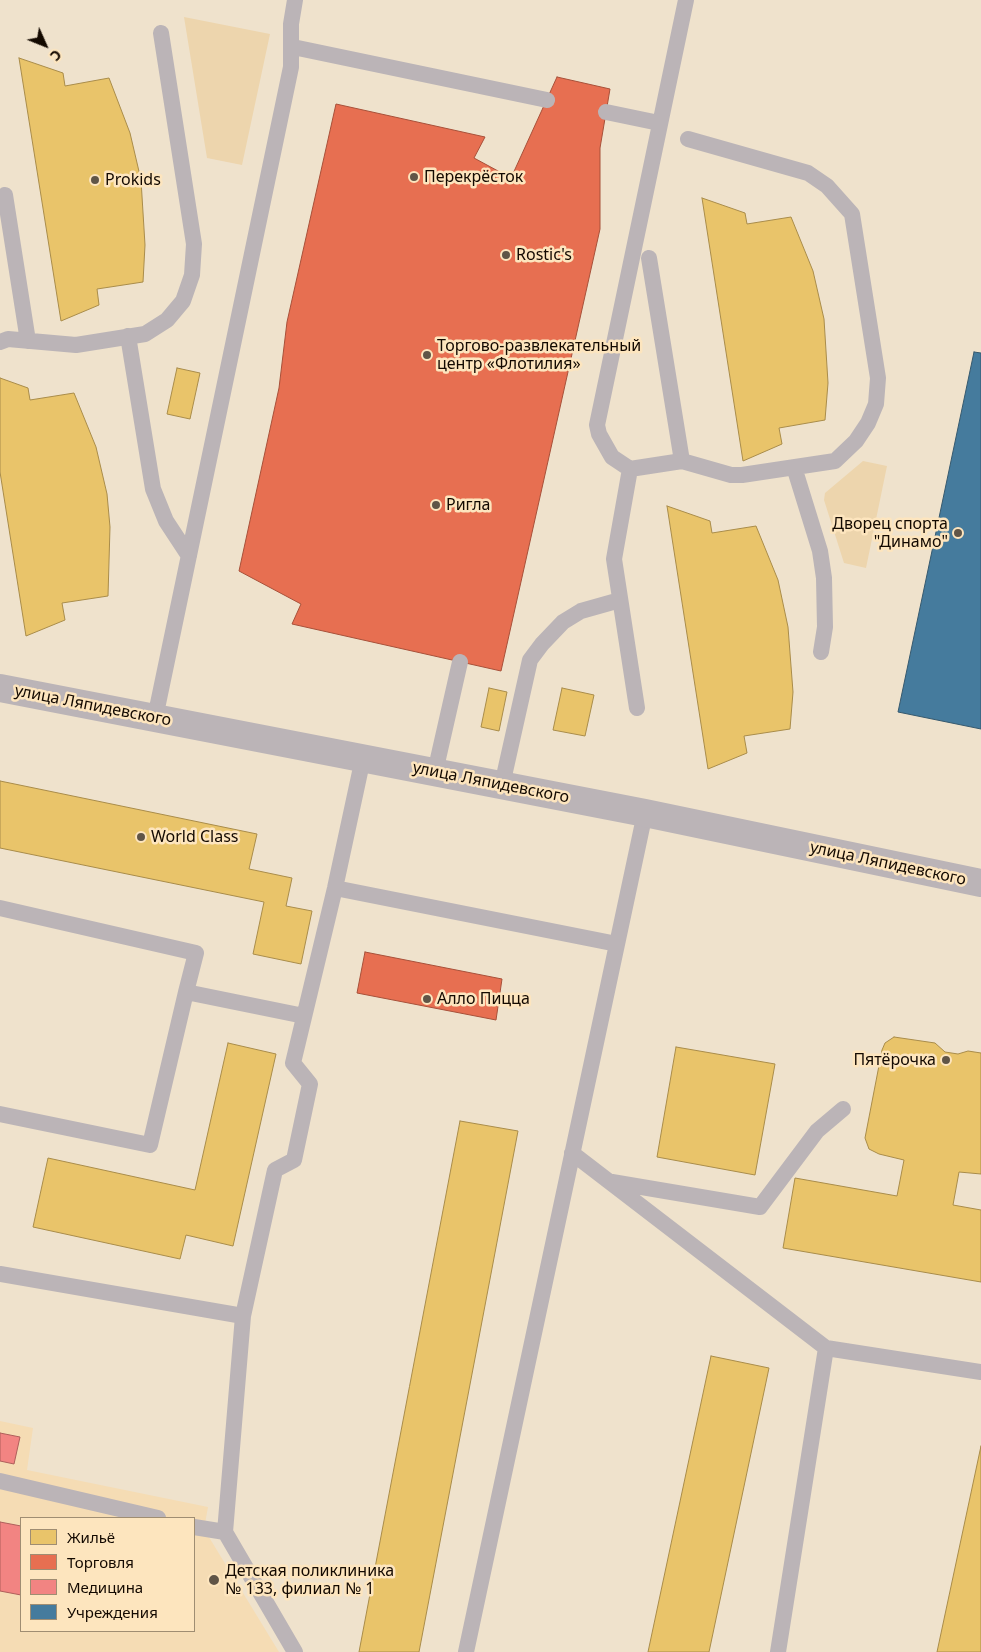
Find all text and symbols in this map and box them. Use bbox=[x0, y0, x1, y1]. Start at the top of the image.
north arrow bbox=[20, 20, 70, 70]
text: С bbox=[46, 46, 66, 66]
place label: Перекрёсток bbox=[424, 167, 523, 187]
place label: Prokids bbox=[105, 170, 161, 190]
marker: Перекрёсток bbox=[408, 171, 420, 183]
marker: Prokids bbox=[89, 174, 101, 186]
place label: Rostic's bbox=[516, 245, 572, 265]
marker: Rostic's bbox=[500, 249, 512, 261]
place label: Торгово-развлекательный центр «Флотилия» bbox=[437, 336, 641, 374]
marker: Торгово-развлекательный центр «Флотилия» bbox=[421, 349, 433, 361]
place label: Ригла bbox=[446, 495, 490, 515]
marker: Ригла bbox=[430, 499, 442, 511]
place label: Дворец спорта "Динамо" bbox=[832, 514, 948, 552]
marker: Дворец спорта "Динамо" bbox=[952, 527, 964, 539]
street label: улица Ляпидевского bbox=[13, 681, 173, 731]
street label: улица Ляпидевского bbox=[411, 758, 571, 808]
place label: World Class bbox=[151, 827, 239, 847]
marker: World Class bbox=[135, 831, 147, 843]
street label: улица Ляпидевского bbox=[808, 838, 968, 890]
place label: Алло Пицца bbox=[437, 989, 530, 1009]
marker: Алло Пицца bbox=[421, 993, 433, 1005]
place label: Пятёрочка bbox=[853, 1050, 936, 1070]
marker: Пятёрочка bbox=[940, 1054, 952, 1066]
legend bbox=[20, 1517, 195, 1632]
text: Жильё bbox=[67, 1527, 115, 1547]
text: Торговля bbox=[67, 1552, 134, 1572]
place label: Детская поликлиника № 133, филиал № 1 bbox=[225, 1561, 394, 1599]
marker: Детская поликлиника № 133, филиал № 1 bbox=[207, 1573, 221, 1587]
text: Медицина bbox=[67, 1577, 143, 1597]
text: Учреждения bbox=[67, 1602, 158, 1622]

